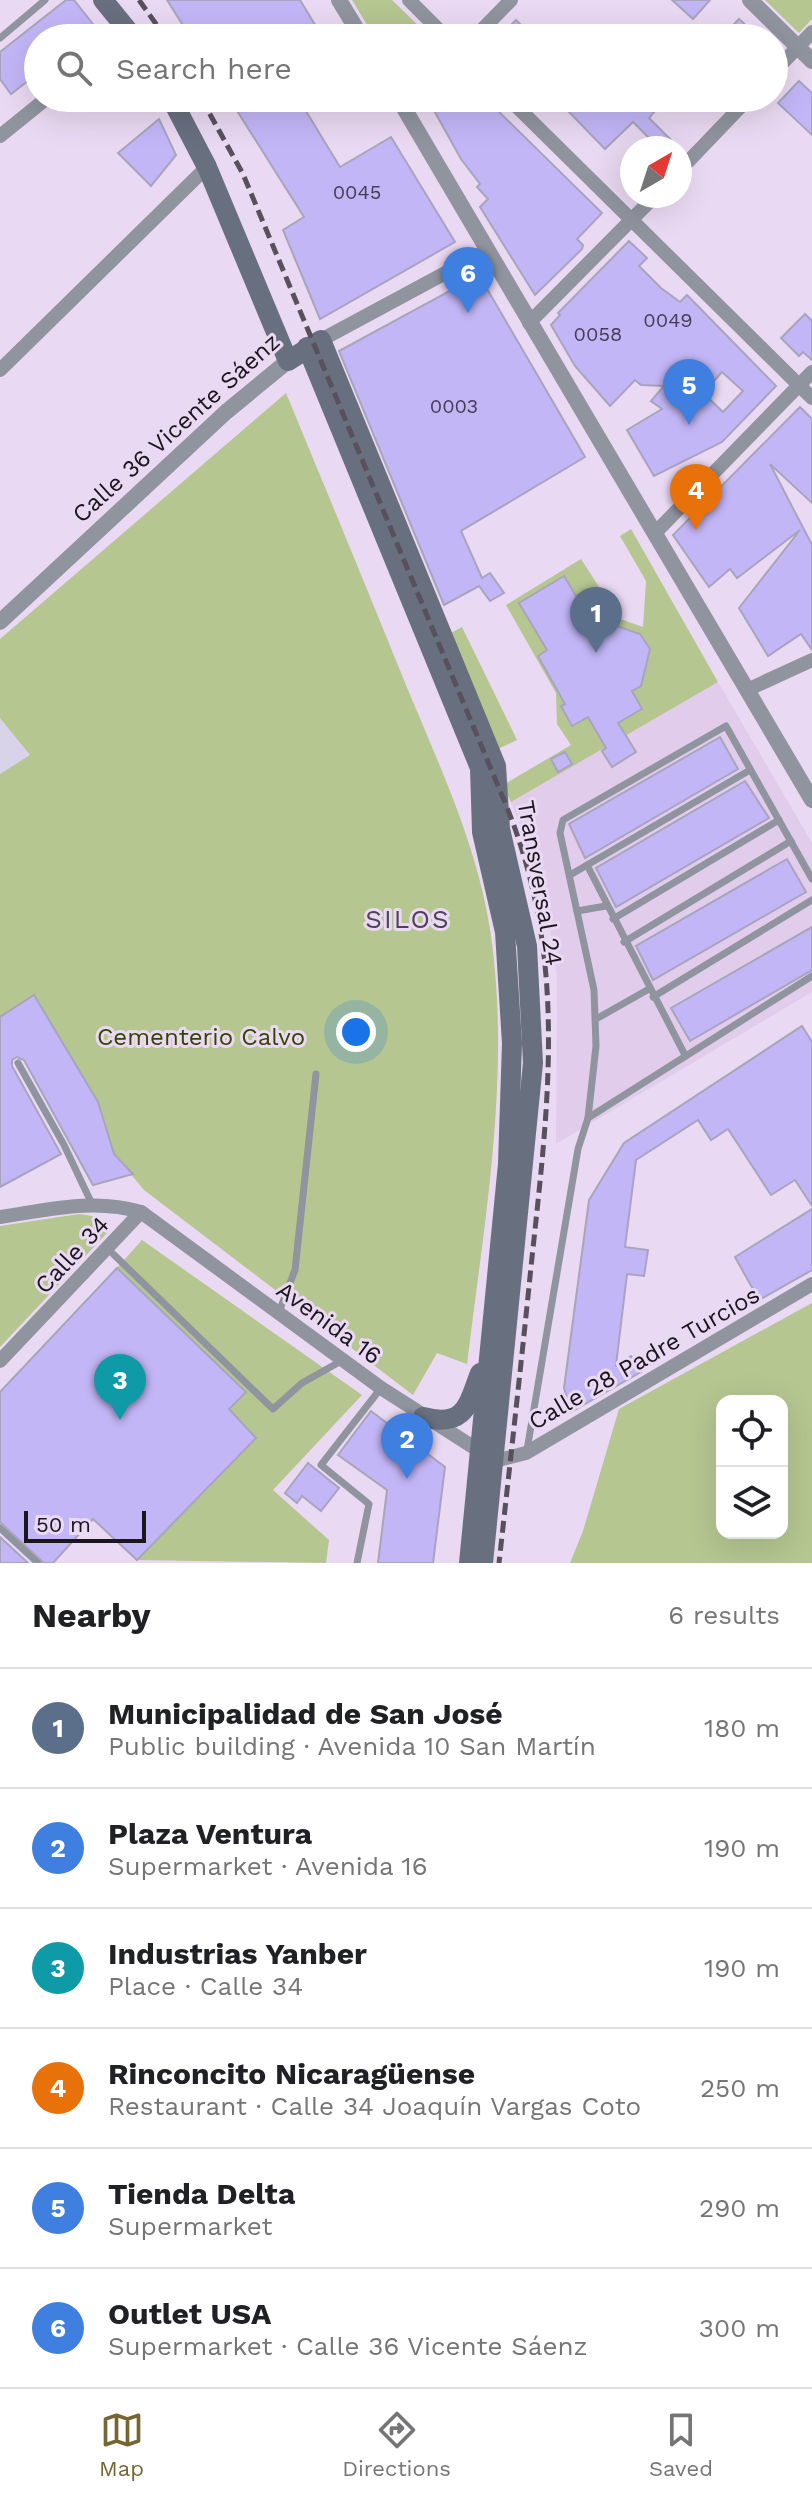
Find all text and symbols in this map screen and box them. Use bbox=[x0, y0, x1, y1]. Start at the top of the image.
search box bbox=[24, 24, 788, 112]
icon: search bbox=[52, 46, 96, 90]
text: Search here bbox=[116, 51, 292, 86]
north arrow bbox=[620, 136, 692, 208]
house number: 0045 bbox=[333, 180, 381, 204]
pin: 6 bbox=[442, 247, 494, 313]
house number: 0049 bbox=[643, 308, 693, 332]
house number: 0058 bbox=[574, 322, 622, 346]
street label: Calle 36 Vicente Sáenz bbox=[67, 328, 285, 528]
pin: 5 bbox=[663, 359, 715, 425]
house number: 0003 bbox=[430, 394, 478, 418]
pin: 4 bbox=[670, 464, 722, 530]
pin: 1 bbox=[570, 587, 622, 653]
street label: Transversal 24 bbox=[512, 798, 568, 968]
district label: SILOS bbox=[365, 904, 451, 934]
your location bbox=[336, 1012, 376, 1052]
park label: Cementerio Calvo bbox=[97, 1023, 305, 1051]
street label: Calle 34 bbox=[29, 1211, 115, 1299]
street label: Avenida 16 bbox=[271, 1276, 387, 1370]
street label: Calle 28 Padre Turcios bbox=[524, 1280, 764, 1436]
pin: 3 bbox=[94, 1354, 146, 1420]
map controls bbox=[716, 1395, 788, 1539]
button: locate bbox=[716, 1395, 788, 1467]
pin: 2 bbox=[381, 1413, 433, 1479]
button: layers bbox=[716, 1467, 788, 1539]
scale bar bbox=[24, 1507, 146, 1543]
text: 50 m bbox=[36, 1512, 91, 1537]
text: Nearby bbox=[32, 1595, 151, 1635]
text: 6 results bbox=[668, 1600, 780, 1630]
text: Municipalidad de San José bbox=[108, 1696, 503, 1731]
text: 1 bbox=[52, 1713, 64, 1743]
text: 180 m bbox=[704, 1713, 780, 1743]
text: Public building · Avenida 10 San Martín bbox=[108, 1731, 596, 1761]
text: Plaza Ventura bbox=[108, 1816, 312, 1851]
text: 2 bbox=[50, 1833, 66, 1863]
text: 190 m bbox=[704, 1833, 780, 1863]
text: Supermarket · Avenida 16 bbox=[108, 1851, 428, 1881]
text: Industrias Yanber bbox=[108, 1936, 367, 1971]
text: 3 bbox=[50, 1953, 66, 1983]
text: 190 m bbox=[704, 1953, 780, 1983]
text: Place · Calle 34 bbox=[108, 1971, 303, 2001]
text: Rinconcito Nicaragüense bbox=[108, 2056, 475, 2091]
text: 4 bbox=[50, 2073, 66, 2103]
text: 250 m bbox=[700, 2073, 780, 2103]
text: Restaurant · Calle 34 Joaquín Vargas Coto bbox=[108, 2091, 641, 2121]
text: Tienda Delta bbox=[108, 2176, 295, 2211]
text: 5 bbox=[50, 2193, 66, 2223]
text: 290 m bbox=[699, 2193, 780, 2223]
text: Supermarket bbox=[108, 2211, 272, 2241]
text: Outlet USA bbox=[108, 2296, 271, 2331]
text: 6 bbox=[50, 2313, 66, 2343]
text: 300 m bbox=[699, 2313, 780, 2343]
text: Supermarket · Calle 36 Vicente Sáenz bbox=[108, 2331, 587, 2361]
tab: Map bbox=[99, 2408, 144, 2481]
tab: Directions bbox=[342, 2408, 451, 2481]
tab: Saved bbox=[649, 2408, 713, 2481]

